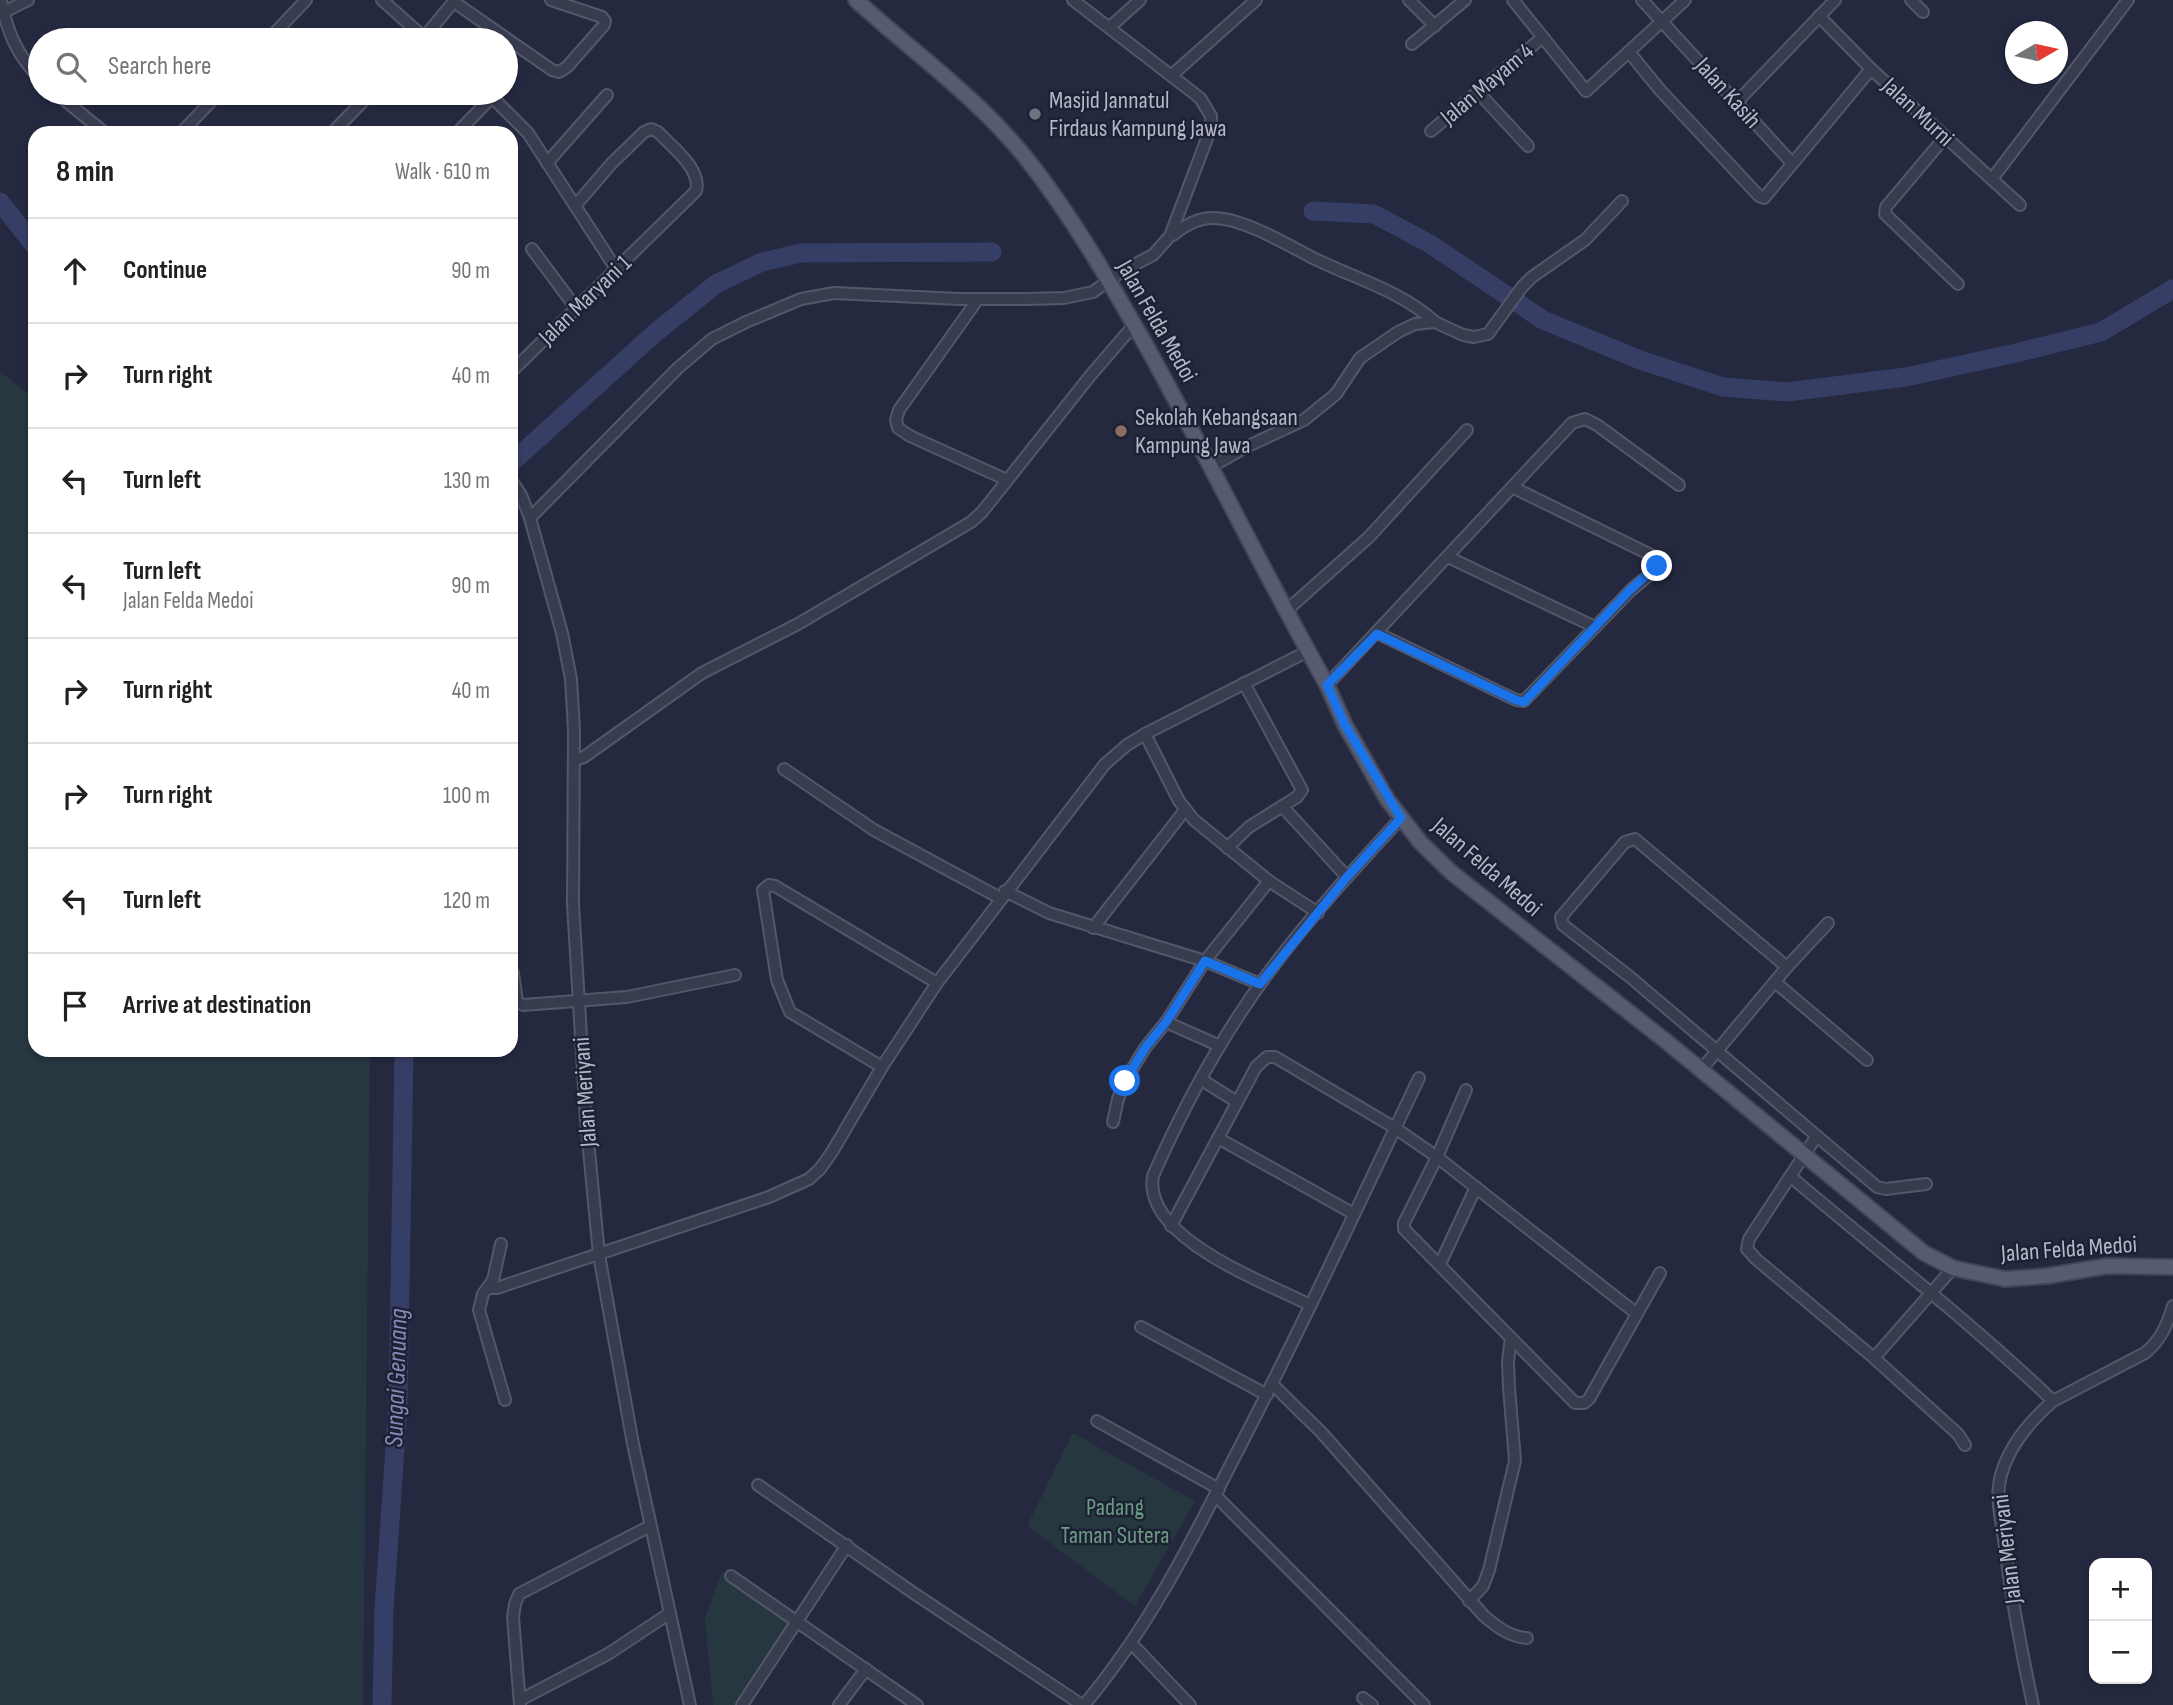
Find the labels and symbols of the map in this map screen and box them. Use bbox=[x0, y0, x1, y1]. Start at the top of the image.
north arrow bbox=[2005, 21, 2068, 84]
street label: Jalan Mayam 4 bbox=[1434, 37, 1539, 132]
street label: Jalan Kasih bbox=[1688, 51, 1767, 134]
street label: Jalan Murni bbox=[1875, 71, 1960, 153]
place label: Masjid Jannatul Firdaus Kampung Jawa bbox=[1049, 86, 1227, 143]
marker: Masjid Jannatul Firdaus Kampung Jawa bbox=[1027, 106, 1043, 122]
street label: Jalan Maryani 1 bbox=[532, 248, 638, 352]
street label: Jalan Felda Medoi bbox=[1110, 254, 1204, 387]
place label: Sekolah Kebangsaan Kampung Jawa bbox=[1135, 403, 1298, 460]
marker: Sekolah Kebangsaan Kampung Jawa bbox=[1113, 423, 1129, 439]
route end bbox=[1641, 550, 1672, 581]
street label: Jalan Felda Medoi bbox=[1425, 811, 1548, 923]
street label: Jalan Meriyani bbox=[567, 1036, 603, 1149]
route start bbox=[1109, 1065, 1140, 1096]
street label: Jalan Felda Medoi bbox=[1999, 1230, 2138, 1268]
water label: Sungai Genuang bbox=[379, 1308, 415, 1448]
park label: Padang Taman Sutera bbox=[1061, 1493, 1169, 1550]
street label: Jalan Meriyani bbox=[1986, 1493, 2028, 1606]

